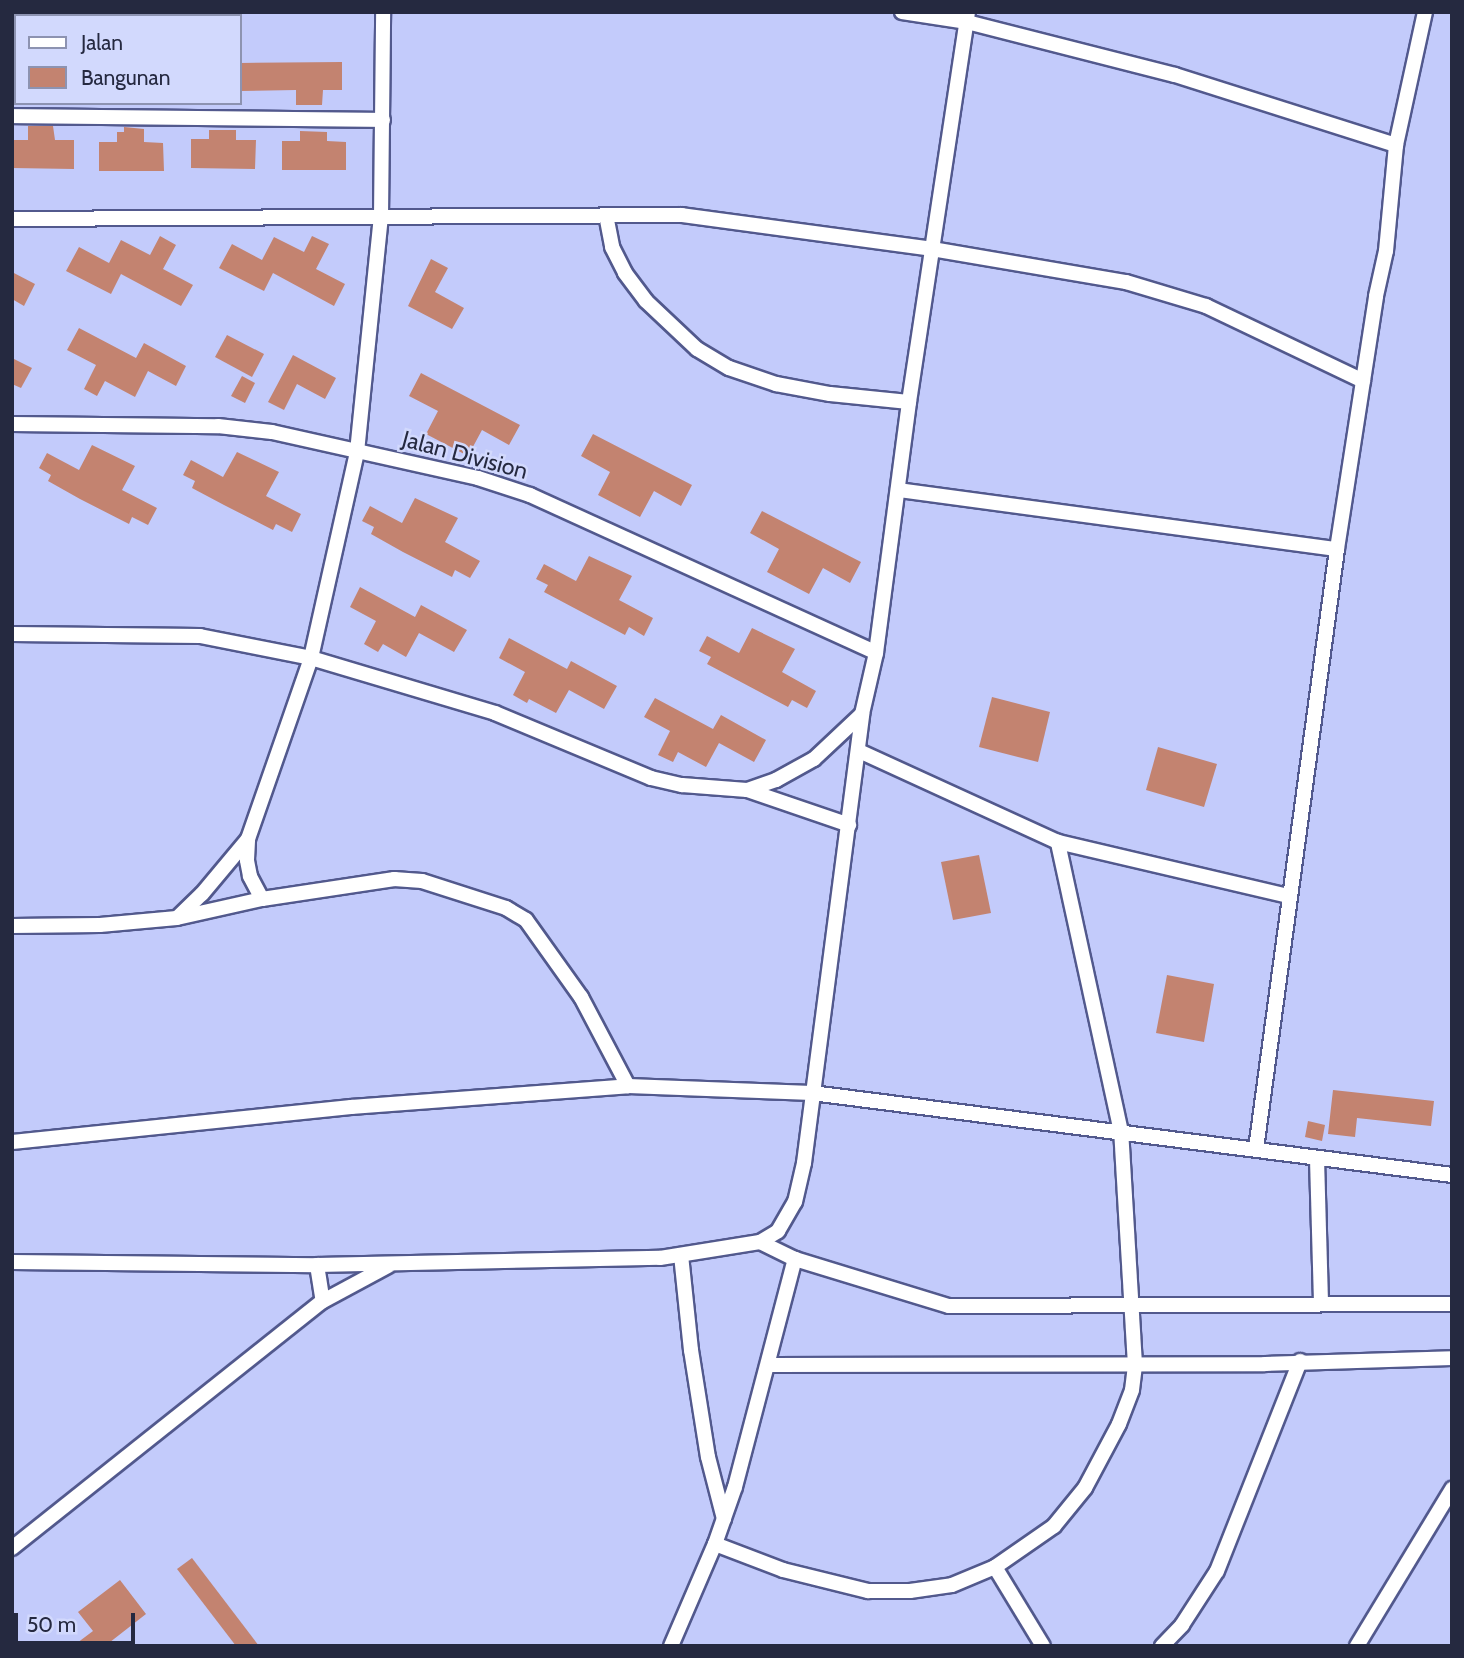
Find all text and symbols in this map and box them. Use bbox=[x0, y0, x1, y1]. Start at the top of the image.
legend bbox=[14, 14, 242, 105]
text: Jalan bbox=[81, 30, 123, 55]
text: Bangunan bbox=[81, 65, 170, 90]
street label: Jalan Division bbox=[399, 425, 531, 485]
scale bar bbox=[18, 1598, 138, 1642]
text: 50 m bbox=[27, 1612, 76, 1637]

